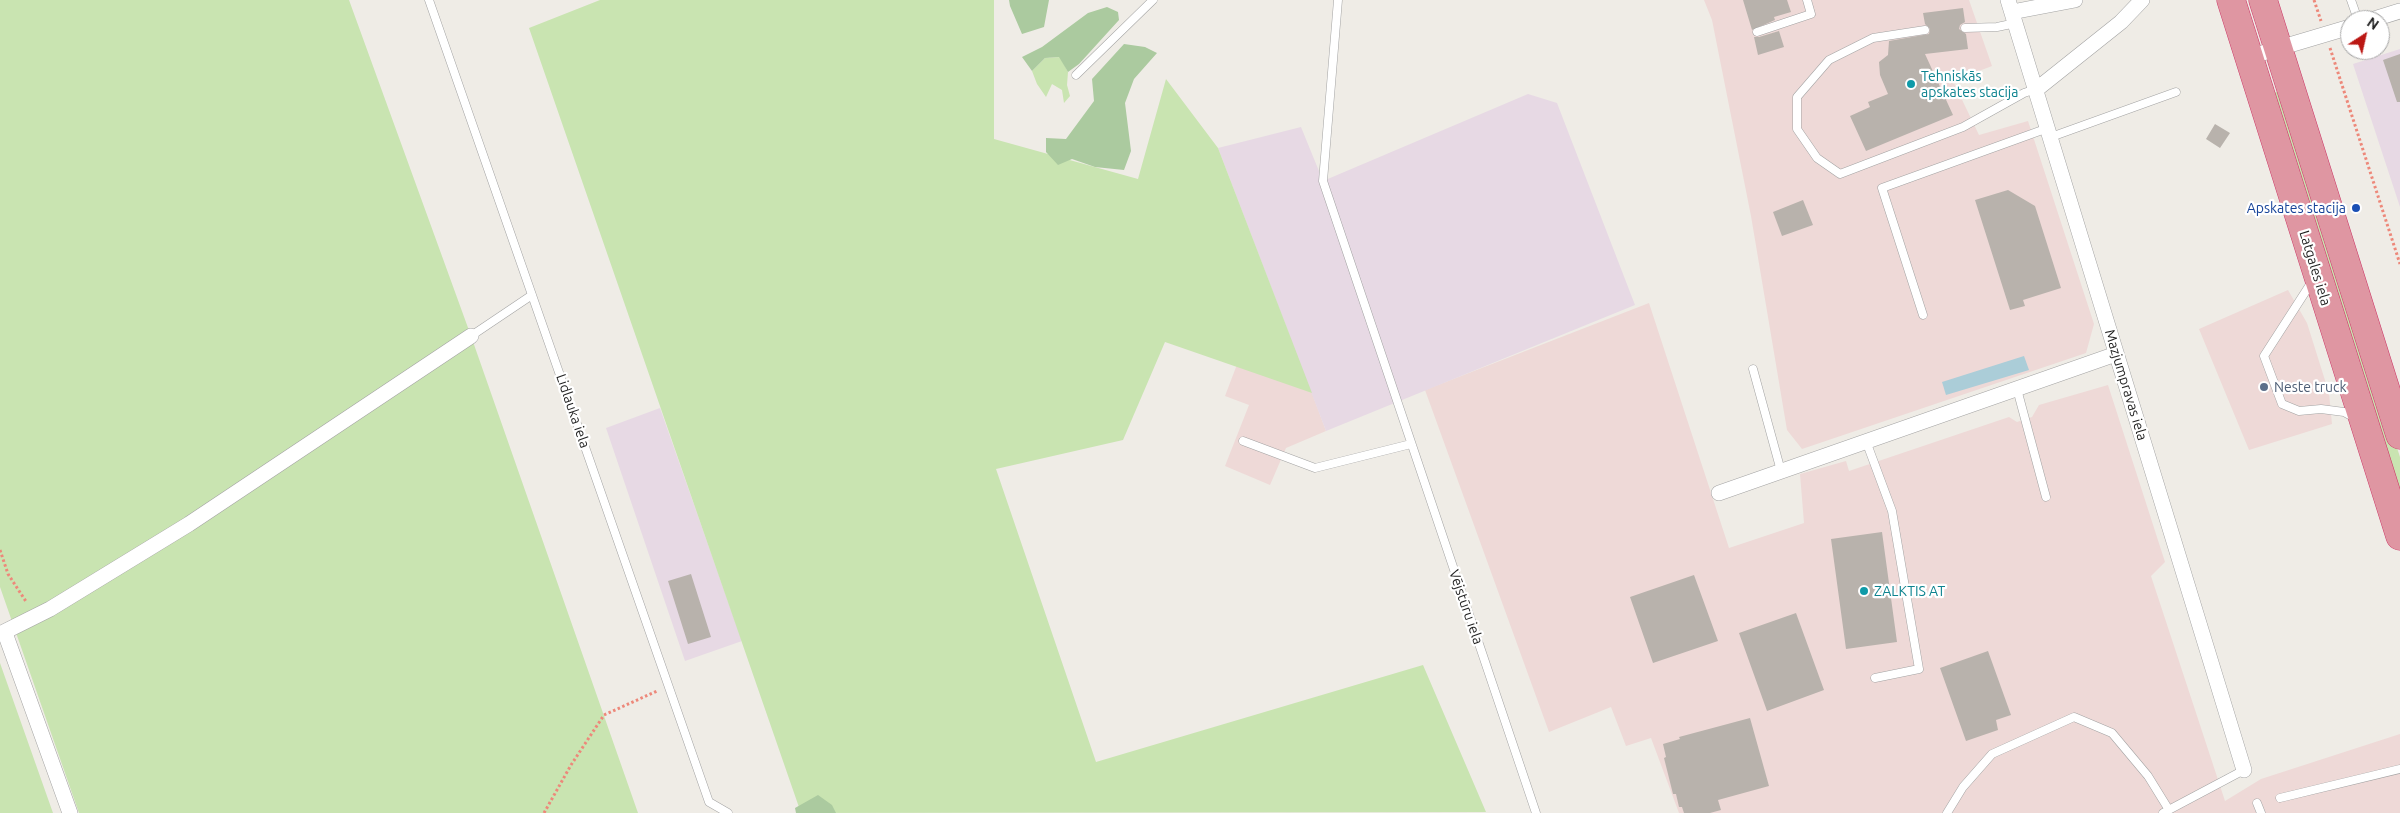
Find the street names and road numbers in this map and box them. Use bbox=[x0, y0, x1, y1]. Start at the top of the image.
street label: Latgales iela bbox=[2296, 228, 2334, 308]
street label: Mazjumpravas iela bbox=[2101, 327, 2151, 443]
street label: Lidlauka iela bbox=[553, 372, 593, 450]
street label: Vējstūru iela bbox=[1445, 568, 1487, 646]

